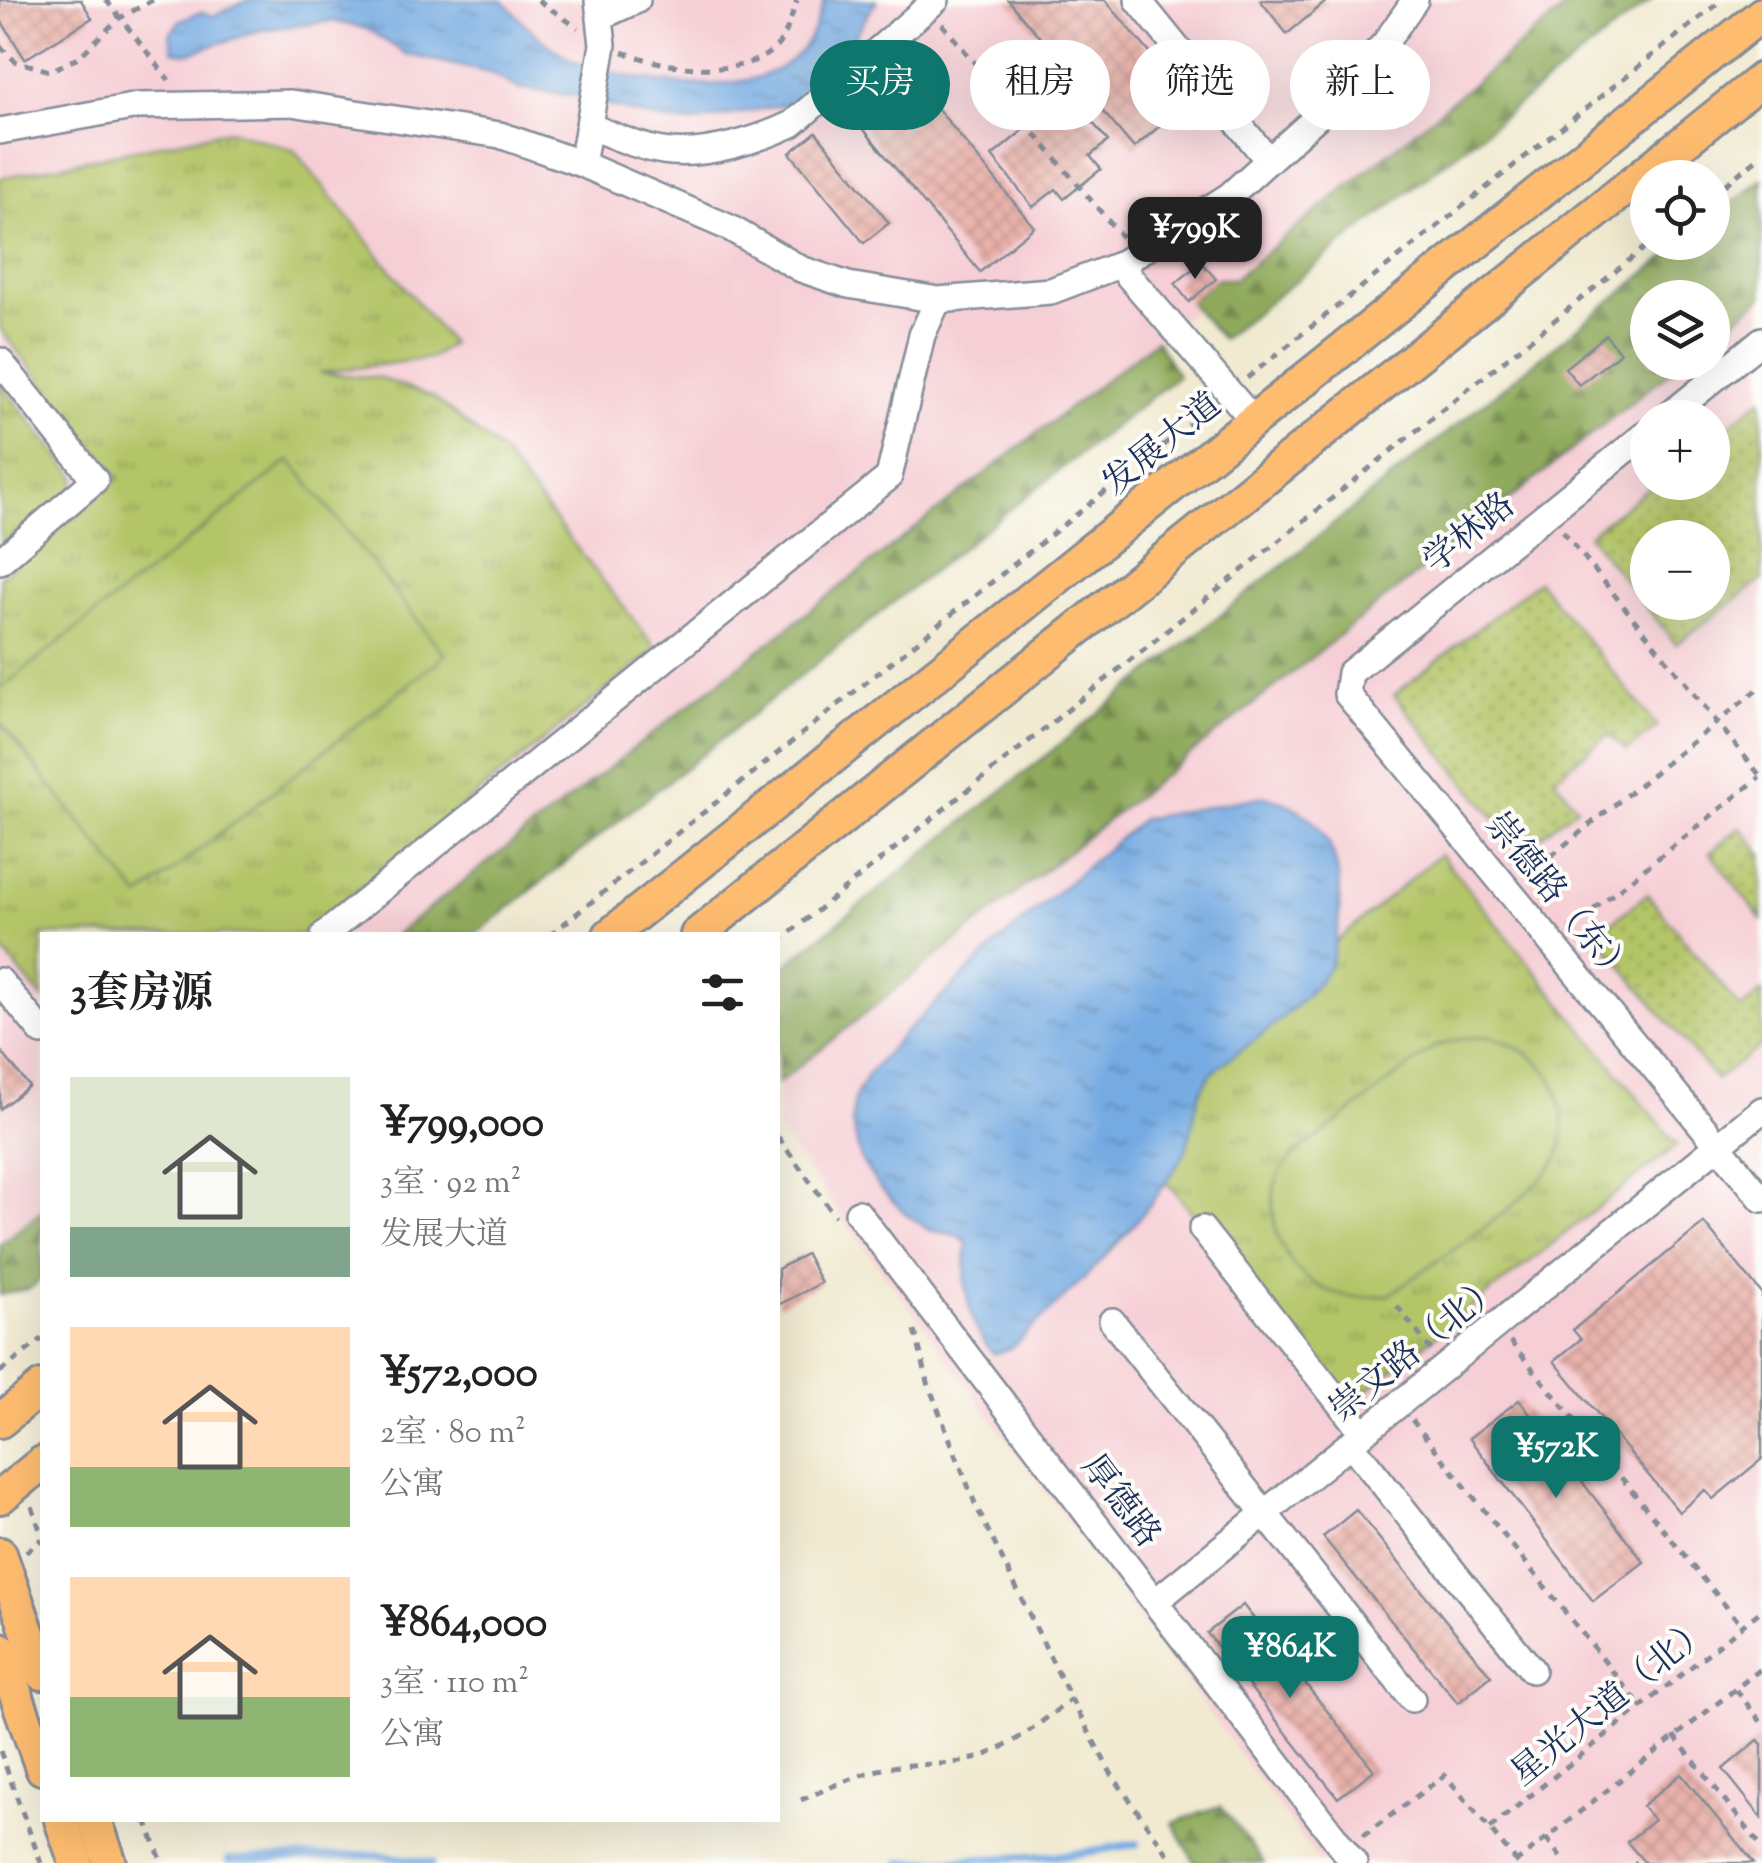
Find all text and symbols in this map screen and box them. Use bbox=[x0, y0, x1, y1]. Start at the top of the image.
chip: 买房 bbox=[810, 40, 950, 130]
chip: 租房 bbox=[970, 40, 1110, 130]
chip: 筛选 bbox=[1130, 40, 1270, 130]
chip: 新上 bbox=[1290, 40, 1430, 130]
map controls bbox=[1630, 160, 1730, 620]
button: locate bbox=[1630, 160, 1730, 260]
pin: ¥799K bbox=[1125, 197, 1265, 282]
text: ¥799K bbox=[1150, 206, 1240, 252]
button: layers bbox=[1630, 280, 1730, 380]
street label: 发展大道 bbox=[1093, 382, 1234, 510]
button: + bbox=[1630, 400, 1730, 500]
street label: 学林路 bbox=[1413, 482, 1527, 588]
button: − bbox=[1630, 520, 1730, 620]
street label: 崇德路（东） bbox=[1471, 803, 1643, 998]
icon: filters bbox=[695, 965, 750, 1020]
text: 3套房源 bbox=[70, 966, 213, 1026]
text: ¥799,000 bbox=[380, 1095, 544, 1155]
icon: home bbox=[150, 1117, 270, 1237]
text: 3室 · 92 m² bbox=[380, 1161, 521, 1207]
text: 发展大道 bbox=[380, 1213, 508, 1259]
street label: 崇文路（北） bbox=[1320, 1264, 1515, 1436]
text: ¥572,000 bbox=[380, 1345, 538, 1405]
icon: home bbox=[150, 1367, 270, 1487]
text: 2室 · 80 m² bbox=[380, 1411, 526, 1457]
pin: ¥572K bbox=[1486, 1416, 1626, 1501]
text: ¥572K bbox=[1513, 1425, 1599, 1471]
street label: 厚德路 bbox=[1067, 1445, 1171, 1559]
text: 公寓 bbox=[380, 1463, 444, 1509]
text: ¥864,000 bbox=[380, 1595, 547, 1655]
street label: 星光大道（北） bbox=[1501, 1606, 1723, 1800]
pin: ¥864K bbox=[1220, 1616, 1360, 1701]
icon: home bbox=[150, 1617, 270, 1737]
text: ¥864K bbox=[1244, 1625, 1336, 1671]
text: 3室 · 110 m² bbox=[380, 1661, 529, 1707]
text: 公寓 bbox=[380, 1713, 444, 1759]

